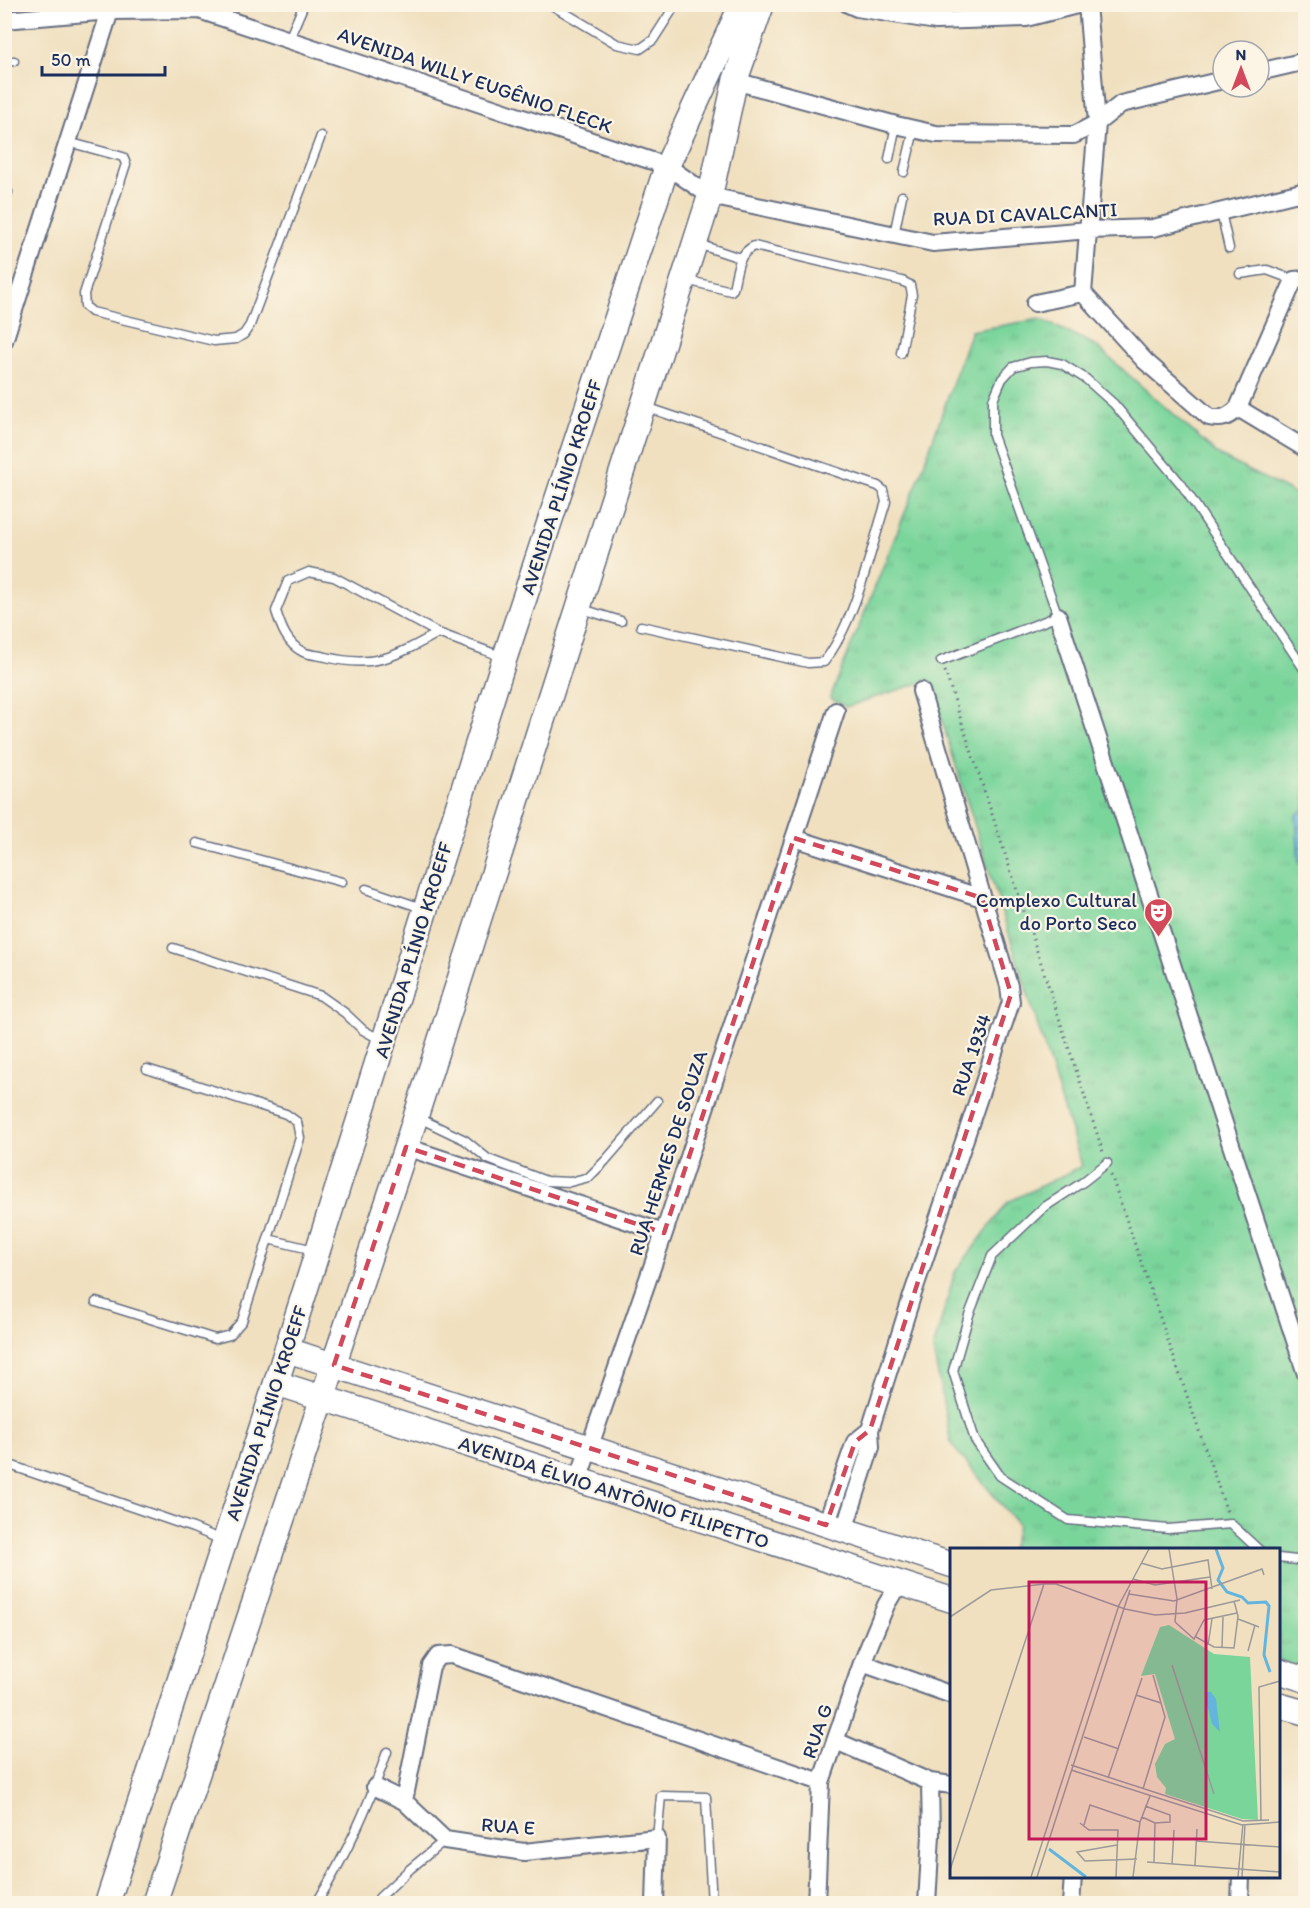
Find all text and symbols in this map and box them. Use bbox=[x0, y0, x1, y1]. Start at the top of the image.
street label: AVENIDA WILLY EUGÊNIO FLECK bbox=[335, 22, 616, 138]
scale bar bbox=[42, 39, 165, 77]
north arrow bbox=[1211, 39, 1271, 99]
text: N bbox=[1236, 45, 1246, 64]
text: 50 m bbox=[51, 49, 91, 71]
street label: RUA DI CAVALCANTI bbox=[932, 197, 1118, 231]
street label: AVENIDA PLÍNIO KROEFF bbox=[515, 376, 607, 597]
street label: AVENIDA PLÍNIO KROEFF bbox=[369, 838, 458, 1061]
place label: Complexo Cultural do Porto Seco bbox=[976, 888, 1137, 935]
theatre icon: Complexo Cultural do Porto Seco bbox=[1142, 896, 1174, 938]
street label: RUA 1934 bbox=[946, 1011, 996, 1099]
street label: RUA HERMES DE SOUZA bbox=[623, 1047, 713, 1259]
street label: AVENIDA PLÍNIO KROEFF bbox=[220, 1302, 312, 1523]
street label: AVENIDA ÉLVIO ANTÔNIO FILIPETTO bbox=[456, 1430, 772, 1554]
inset map bbox=[950, 1548, 1280, 1878]
street label: RUA G bbox=[796, 1700, 838, 1762]
street label: RUA E bbox=[480, 1812, 536, 1840]

